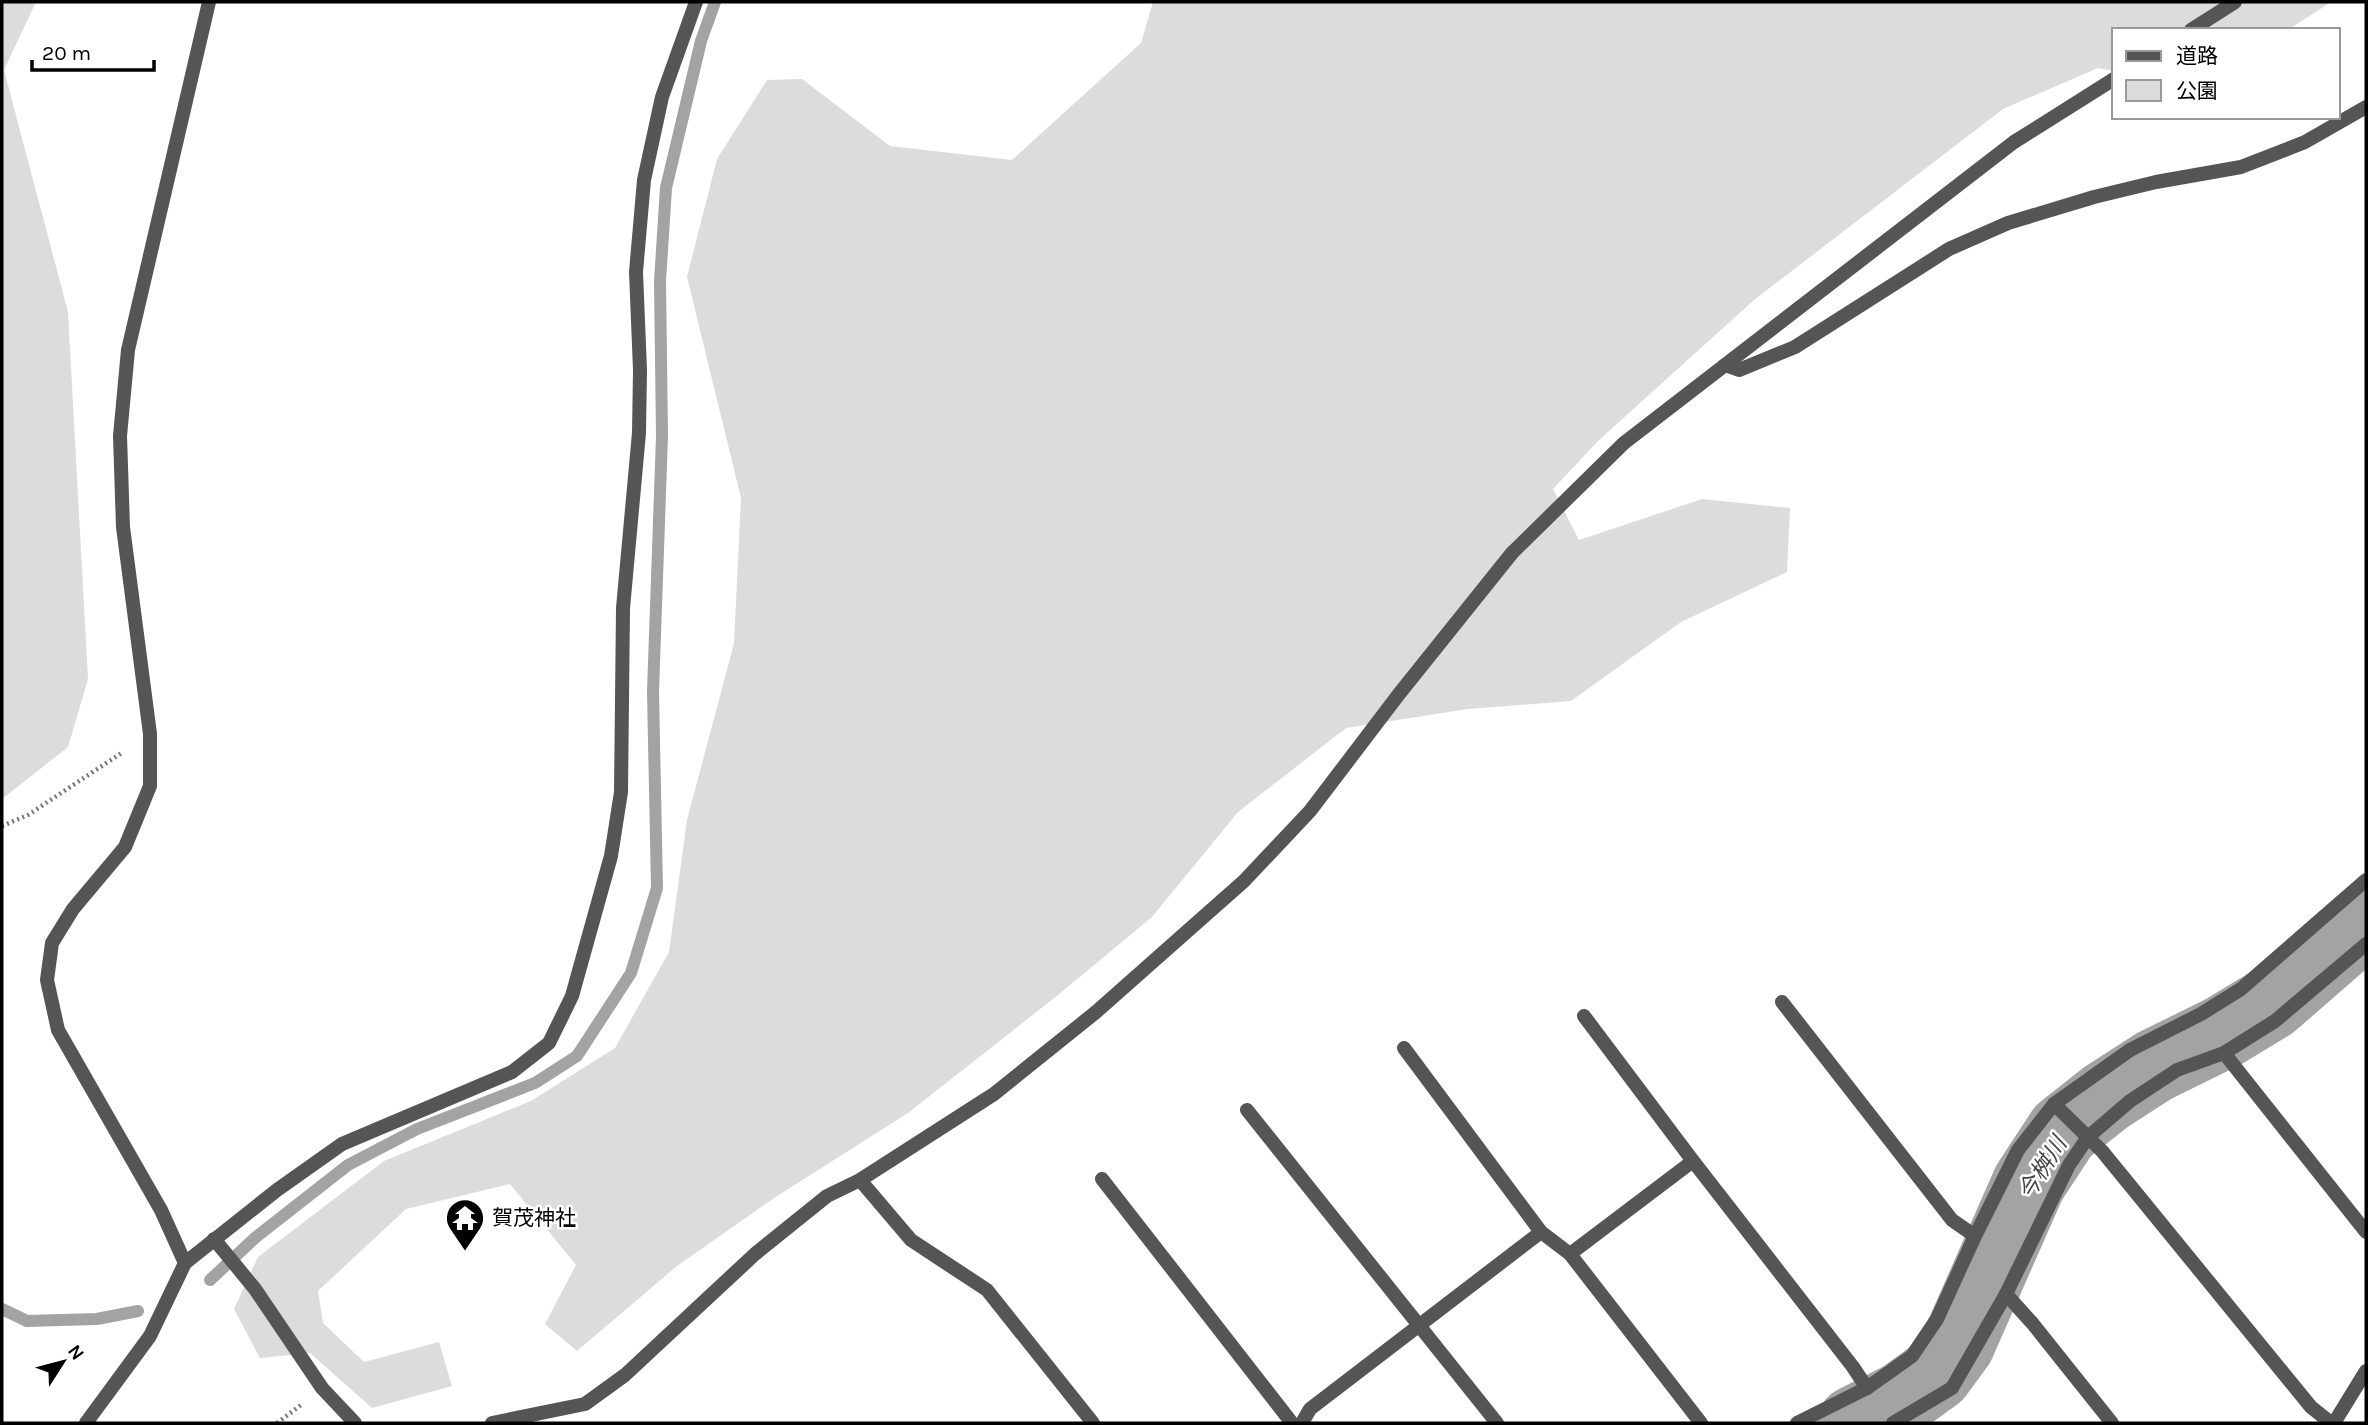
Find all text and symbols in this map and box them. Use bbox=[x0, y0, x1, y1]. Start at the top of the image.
scale bar bbox=[32, 28, 154, 72]
legend bbox=[2112, 28, 2340, 119]
text: 20 m bbox=[42, 41, 91, 65]
text: 道路 bbox=[2176, 44, 2218, 68]
text: 公園 bbox=[2176, 79, 2218, 103]
water label: 今桝川 bbox=[2013, 1129, 2074, 1205]
temple icon: 賀茂神社 bbox=[444, 1197, 486, 1252]
place label: 賀茂神社 bbox=[492, 1206, 576, 1230]
north arrow bbox=[28, 1327, 98, 1397]
text: N bbox=[63, 1341, 89, 1365]

